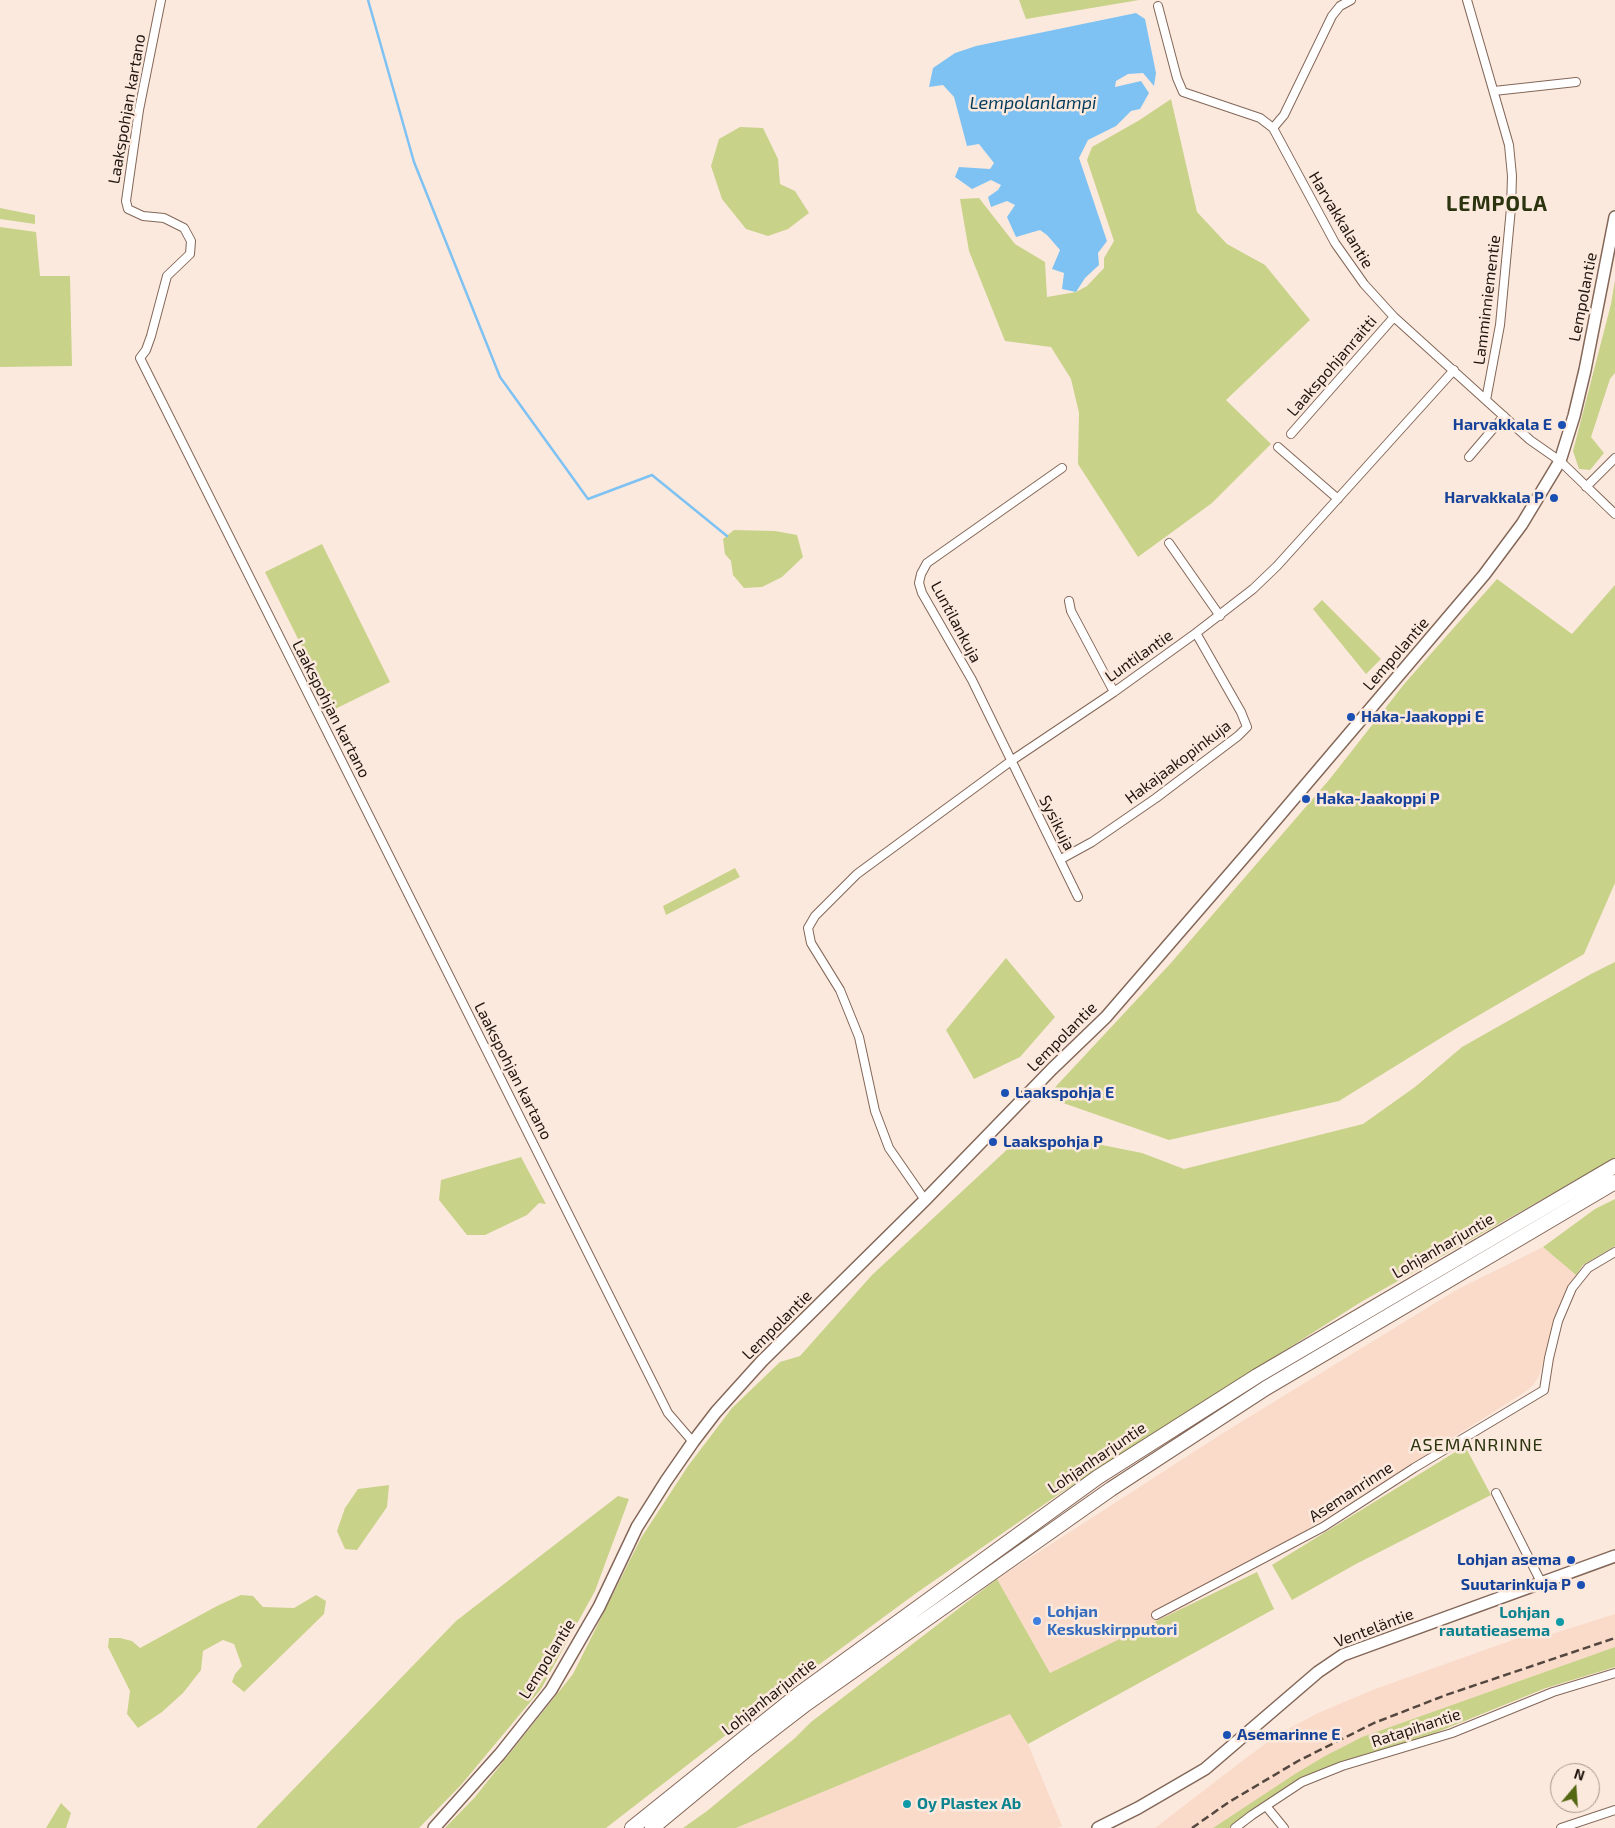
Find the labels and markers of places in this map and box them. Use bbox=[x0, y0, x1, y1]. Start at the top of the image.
place label: Harvakkala E bbox=[1453, 415, 1552, 435]
marker: Harvakkala E bbox=[1556, 419, 1568, 431]
place label: Harvakkala P bbox=[1444, 488, 1544, 508]
marker: Harvakkala P bbox=[1548, 492, 1560, 504]
place label: Haka-Jaakoppi E bbox=[1361, 707, 1484, 727]
marker: Haka-Jaakoppi E bbox=[1345, 711, 1357, 723]
place label: Haka-Jaakoppi P bbox=[1316, 789, 1440, 809]
marker: Haka-Jaakoppi P bbox=[1300, 793, 1312, 805]
place label: Laakspohja E bbox=[1015, 1083, 1114, 1103]
marker: Laakspohja E bbox=[999, 1087, 1011, 1099]
place label: Laakspohja P bbox=[1003, 1132, 1103, 1152]
marker: Laakspohja P bbox=[987, 1136, 999, 1148]
place label: Lohjan asema bbox=[1457, 1550, 1561, 1570]
marker: Lohjan asema bbox=[1565, 1554, 1577, 1566]
place label: Suutarinkuja P bbox=[1461, 1575, 1571, 1595]
marker: Suutarinkuja P bbox=[1575, 1579, 1587, 1591]
place label: Lohjan Keskuskirpputori bbox=[1047, 1602, 1177, 1640]
place label: Lohjan rautatieasema bbox=[1439, 1603, 1550, 1641]
marker: Lohjan Keskuskirpputori bbox=[1031, 1615, 1043, 1627]
marker: Lohjan rautatieasema bbox=[1554, 1616, 1566, 1628]
place label: Asemarinne E bbox=[1237, 1725, 1340, 1745]
marker: Asemarinne E bbox=[1221, 1729, 1233, 1741]
place label: Oy Plastex Ab bbox=[917, 1794, 1021, 1814]
marker: Oy Plastex Ab bbox=[901, 1798, 913, 1810]

